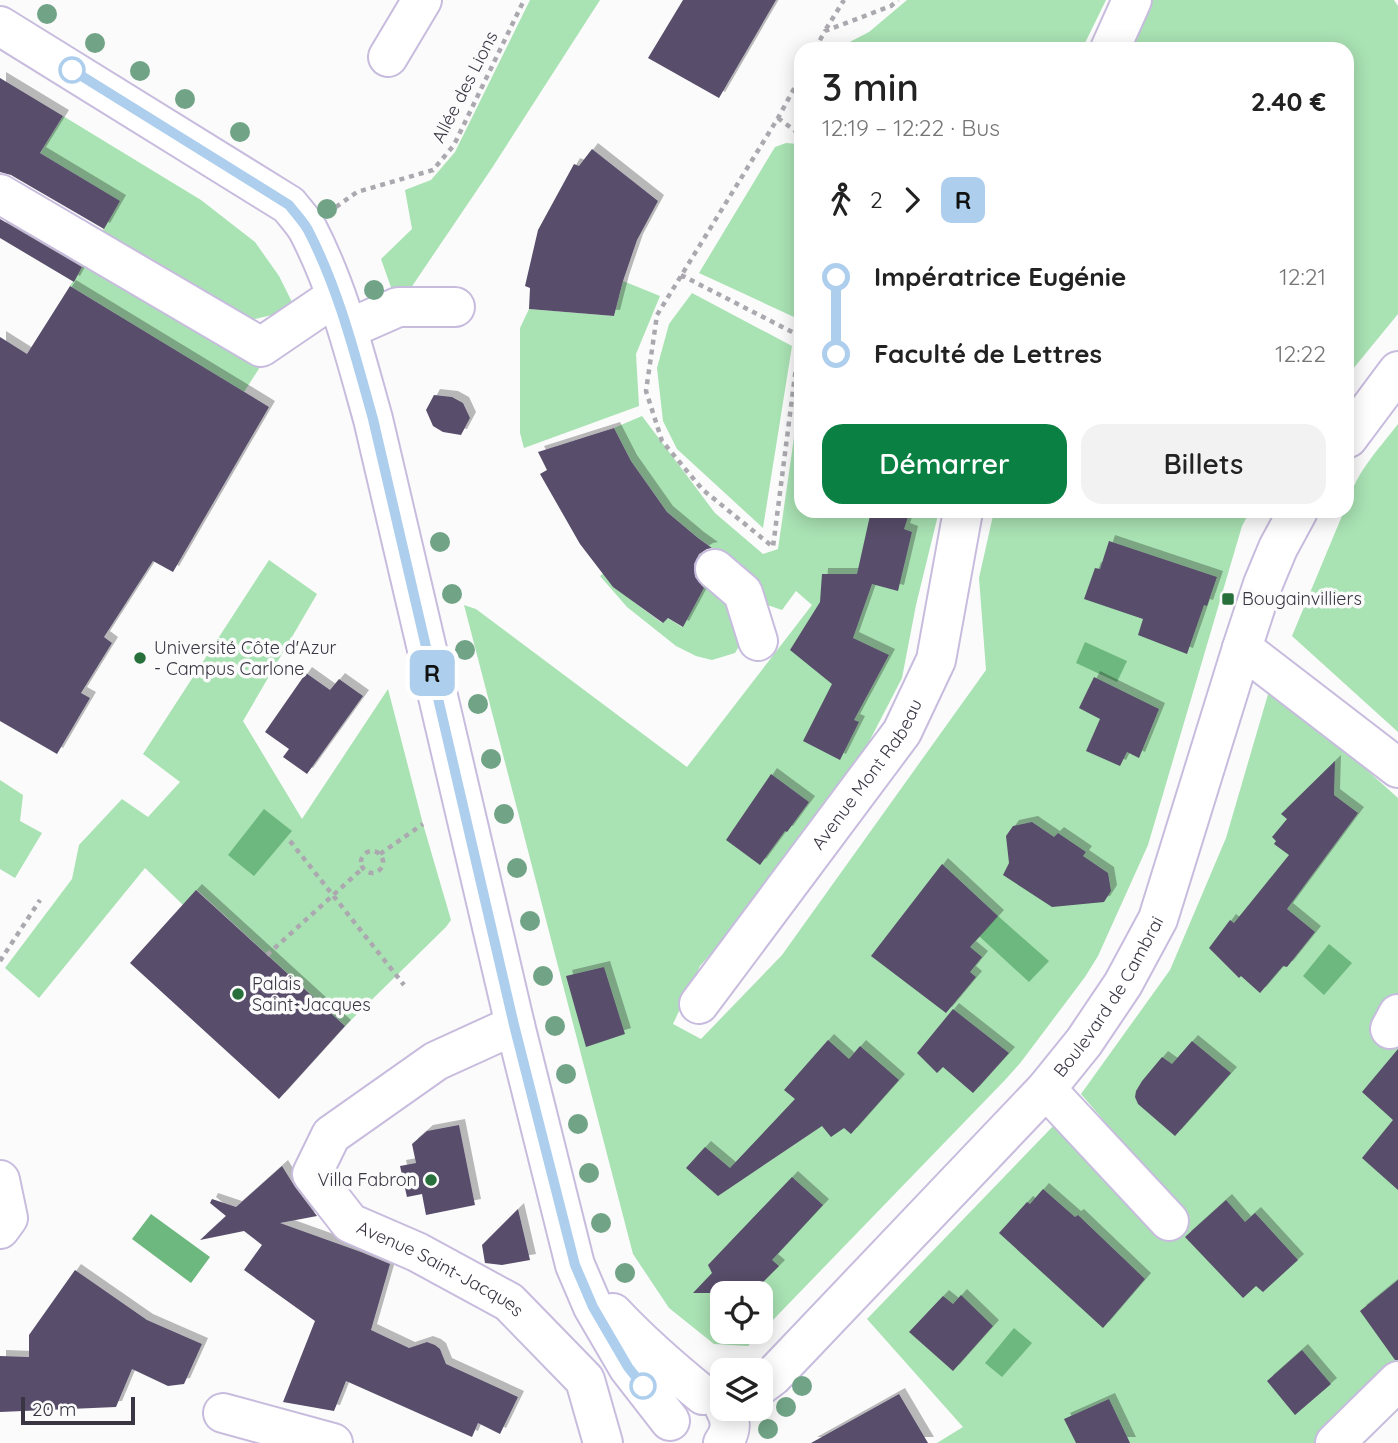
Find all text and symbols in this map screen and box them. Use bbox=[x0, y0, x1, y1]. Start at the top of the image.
street label: Allée des Lions bbox=[426, 27, 503, 147]
unlabelled marker bbox=[59, 57, 85, 83]
text: 3 min bbox=[822, 63, 919, 111]
text: 2.40 € bbox=[1251, 85, 1326, 118]
text: 12:19 – 12:22 · Bus bbox=[822, 113, 1000, 142]
icon: walk bbox=[822, 181, 860, 219]
icon: forward bbox=[893, 181, 931, 219]
text: 2 bbox=[870, 185, 883, 214]
text: R bbox=[955, 185, 971, 215]
text: Impératrice Eugénie bbox=[874, 260, 1126, 293]
text: 12:21 bbox=[1279, 262, 1326, 291]
text: Faculté de Lettres bbox=[874, 337, 1102, 370]
text: 12:22 bbox=[1275, 339, 1326, 368]
button: Démarrer bbox=[822, 424, 1067, 504]
button: Billets bbox=[1081, 424, 1326, 504]
place label: Bougainvilliers bbox=[1242, 587, 1362, 610]
marker: Bougainvilliers bbox=[1220, 591, 1236, 607]
place label: Université Côte d'Azur - Campus Carlone bbox=[154, 636, 337, 680]
marker: Université Côte d'Azur - Campus Carlone bbox=[132, 650, 148, 666]
line badge: R bbox=[409, 650, 455, 696]
text: R bbox=[424, 658, 440, 688]
street label: Avenue Mont Rabeau bbox=[806, 695, 927, 854]
street label: Boulevard de Cambrai bbox=[1048, 912, 1168, 1082]
place label: Palais Saint-Jacques bbox=[252, 972, 371, 1016]
marker: Palais Saint-Jacques bbox=[230, 986, 246, 1002]
place label: Villa Fabron bbox=[318, 1168, 417, 1191]
marker: Villa Fabron bbox=[423, 1172, 439, 1188]
street label: Avenue Saint-Jacques bbox=[354, 1215, 529, 1321]
map controls bbox=[710, 1281, 773, 1421]
button: locate bbox=[710, 1281, 773, 1344]
button: layers bbox=[710, 1358, 773, 1421]
unlabelled marker bbox=[630, 1373, 656, 1399]
scale bar bbox=[21, 1394, 135, 1426]
text: 20 m bbox=[32, 1397, 76, 1421]

